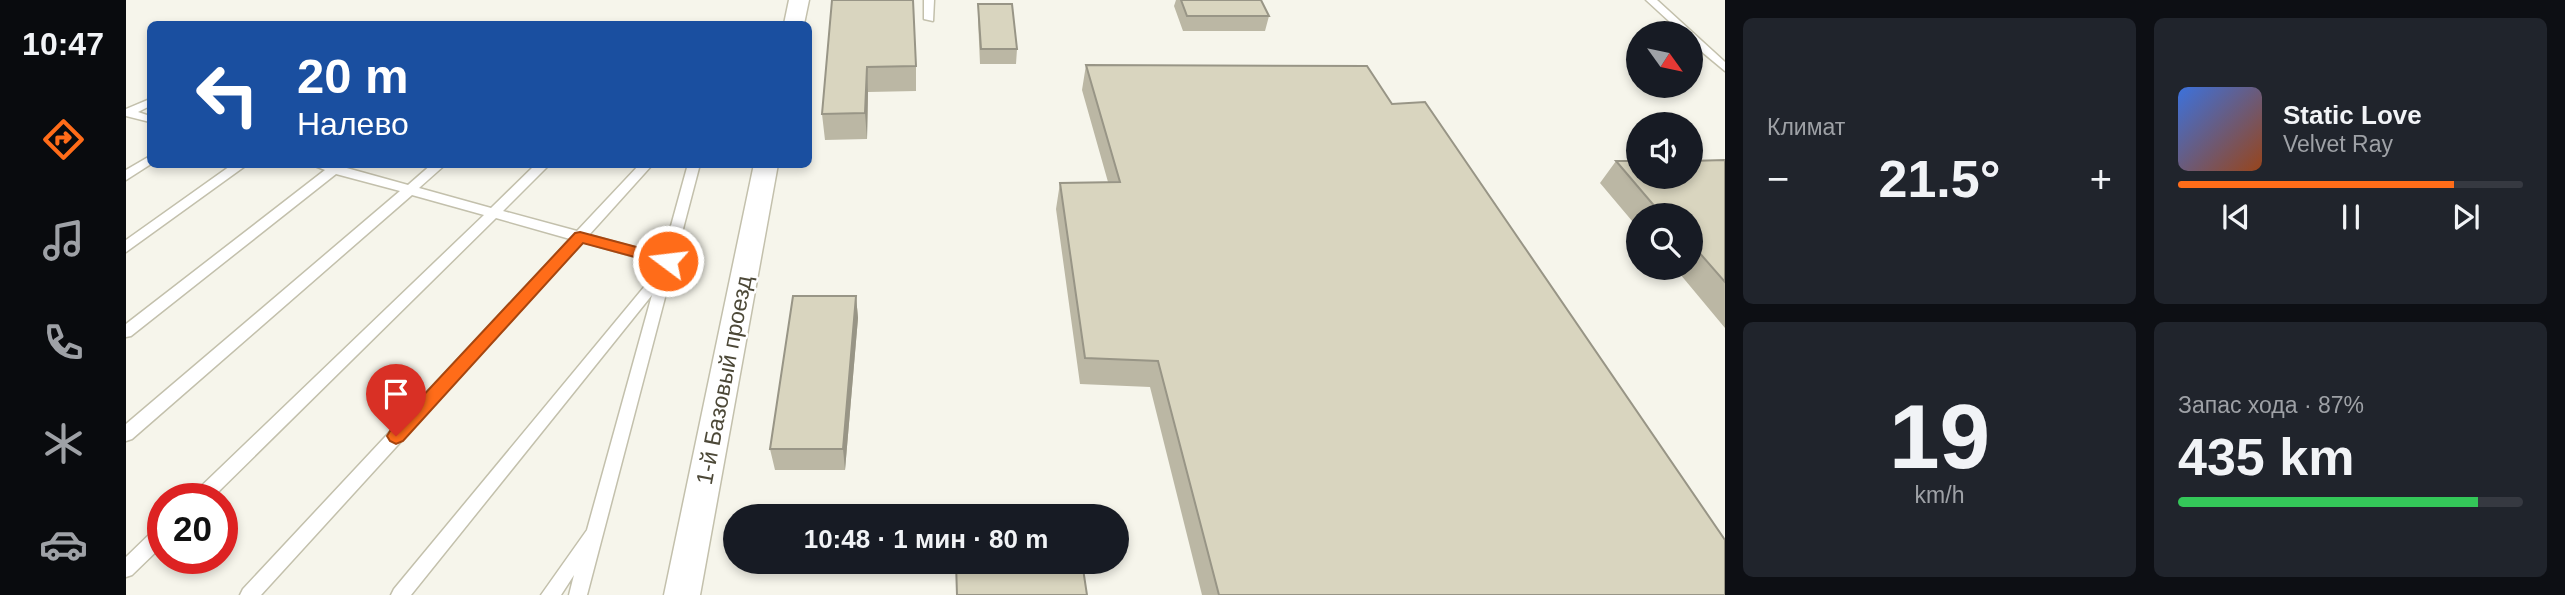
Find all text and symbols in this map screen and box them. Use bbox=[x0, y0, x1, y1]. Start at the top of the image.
north arrow bbox=[1626, 21, 1703, 98]
map controls bbox=[1626, 21, 1703, 280]
text: 10:47 bbox=[22, 26, 104, 62]
icon: left bbox=[182, 49, 273, 140]
text: 20 m bbox=[297, 49, 409, 103]
text: Static Love bbox=[2283, 100, 2422, 130]
text: Налево bbox=[297, 106, 409, 142]
button: sound bbox=[1626, 112, 1703, 189]
text: Климат bbox=[1767, 114, 1845, 140]
icon: directions bbox=[39, 115, 88, 164]
text: Velvet Ray bbox=[2283, 131, 2393, 157]
text: 21.5° bbox=[1878, 150, 2001, 208]
text: − bbox=[1767, 158, 1789, 200]
text: + bbox=[2090, 158, 2112, 200]
icon: previous bbox=[2217, 198, 2255, 236]
icon: pause bbox=[2332, 198, 2370, 236]
icon: next bbox=[2447, 198, 2485, 236]
button: search bbox=[1626, 203, 1703, 280]
icon: music bbox=[39, 216, 88, 265]
position arrow bbox=[631, 224, 705, 298]
street label: 1-й Базовый проезд bbox=[691, 273, 757, 487]
icon: phone bbox=[39, 318, 88, 367]
pin bbox=[366, 364, 426, 436]
icon: arrive bbox=[377, 375, 415, 413]
text: 19 bbox=[1889, 386, 1990, 487]
text: Запас хода · 87% bbox=[2178, 392, 2364, 418]
icon: climate bbox=[39, 419, 88, 468]
text: 435 km bbox=[2178, 428, 2354, 486]
text: km/h bbox=[1915, 482, 1964, 508]
speed limit sign: 20 bbox=[147, 483, 238, 574]
icon: car bbox=[39, 520, 88, 569]
text: 10:48 · 1 мин · 80 m bbox=[804, 524, 1048, 554]

